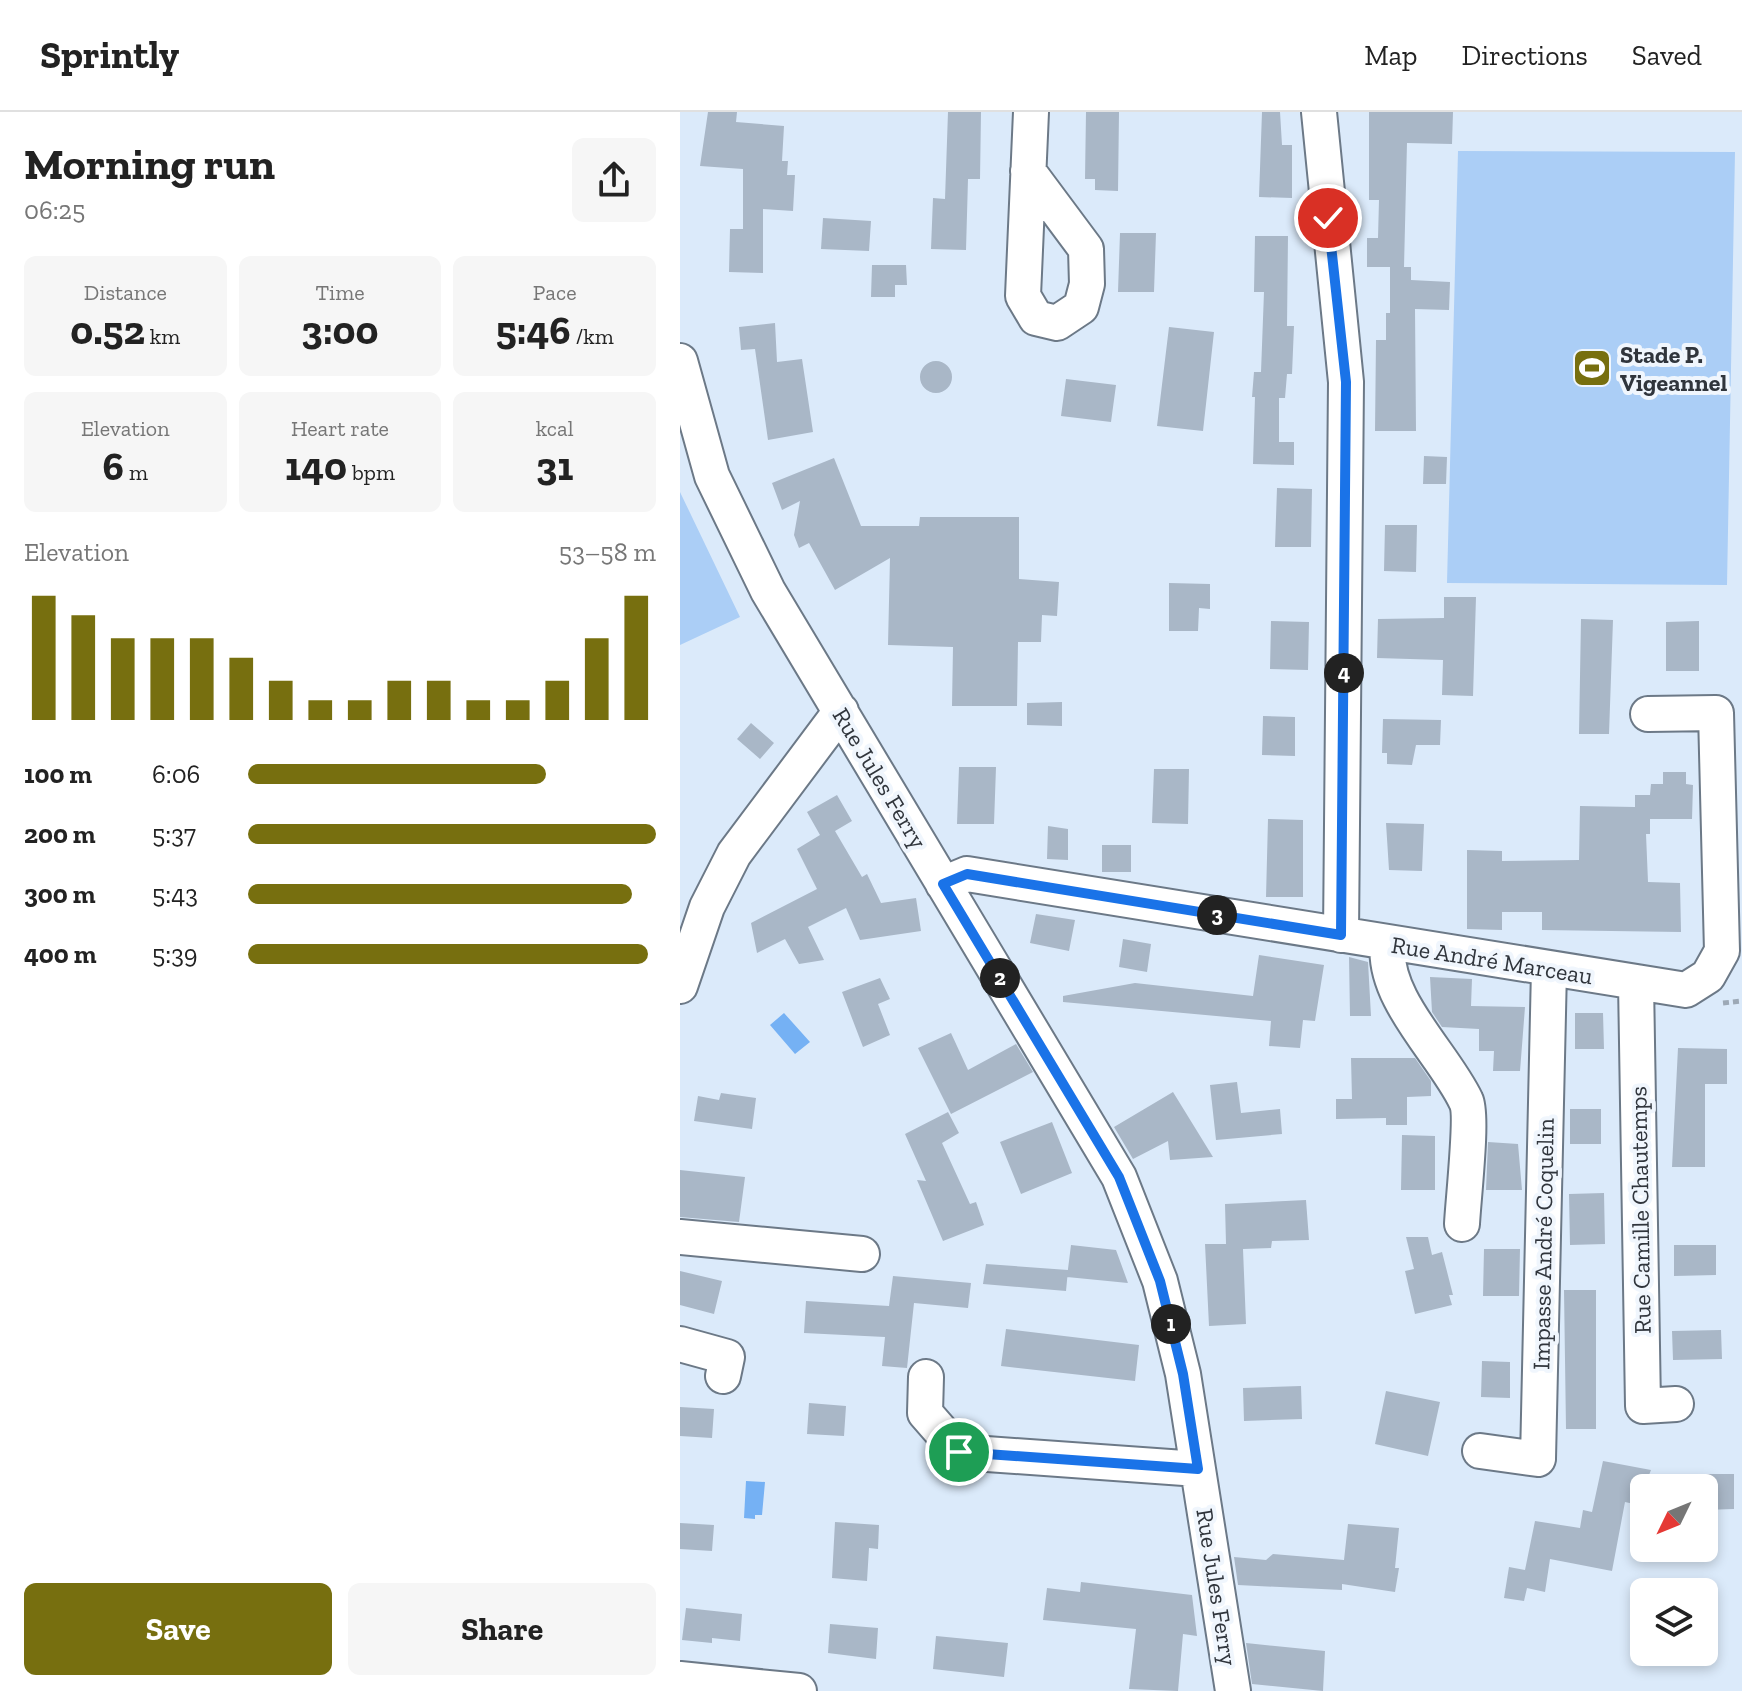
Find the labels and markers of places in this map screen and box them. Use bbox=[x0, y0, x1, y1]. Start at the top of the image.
pin bbox=[1294, 184, 1362, 252]
place label: Stade P. Vigeannel bbox=[1620, 340, 1727, 397]
sports icon: Stade P. Vigeannel bbox=[1571, 347, 1613, 389]
pin: 4 bbox=[1324, 653, 1364, 693]
pin: 3 bbox=[1197, 895, 1237, 935]
pin: 2 bbox=[980, 958, 1020, 998]
pin: 1 bbox=[1151, 1304, 1191, 1344]
pin bbox=[925, 1418, 993, 1486]

